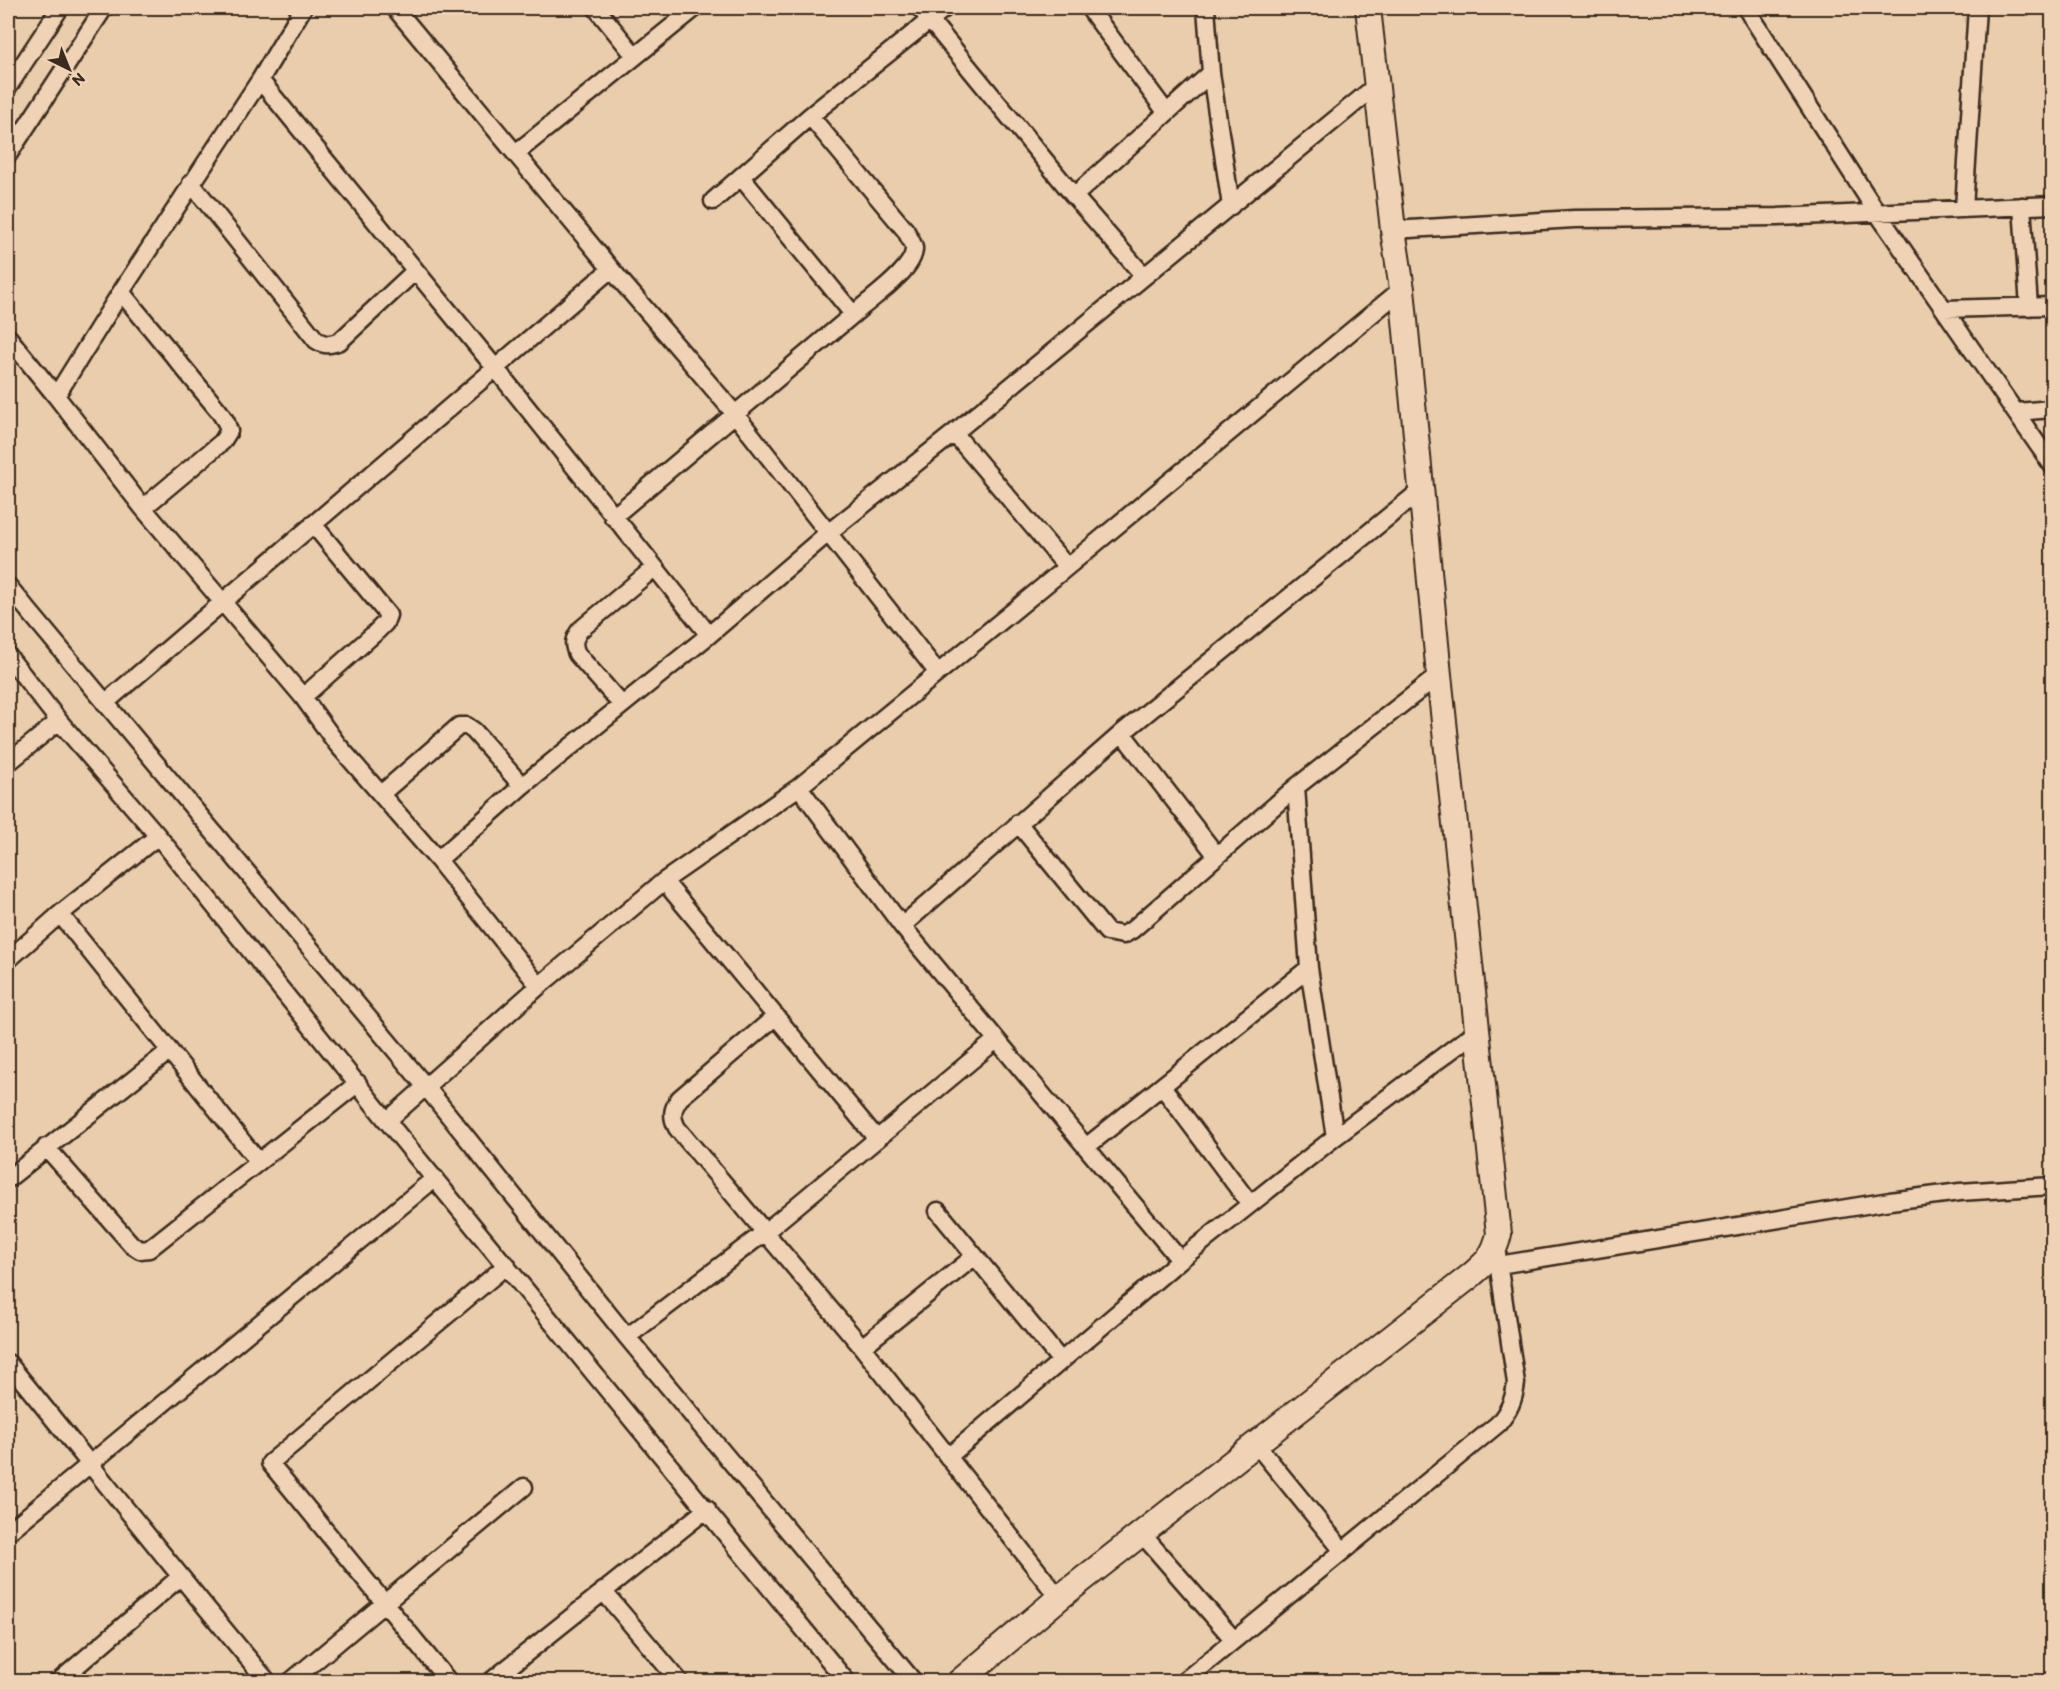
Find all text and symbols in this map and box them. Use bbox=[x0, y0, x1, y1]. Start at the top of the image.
north arrow bbox=[39, 39, 99, 99]
text: N bbox=[68, 69, 89, 90]

